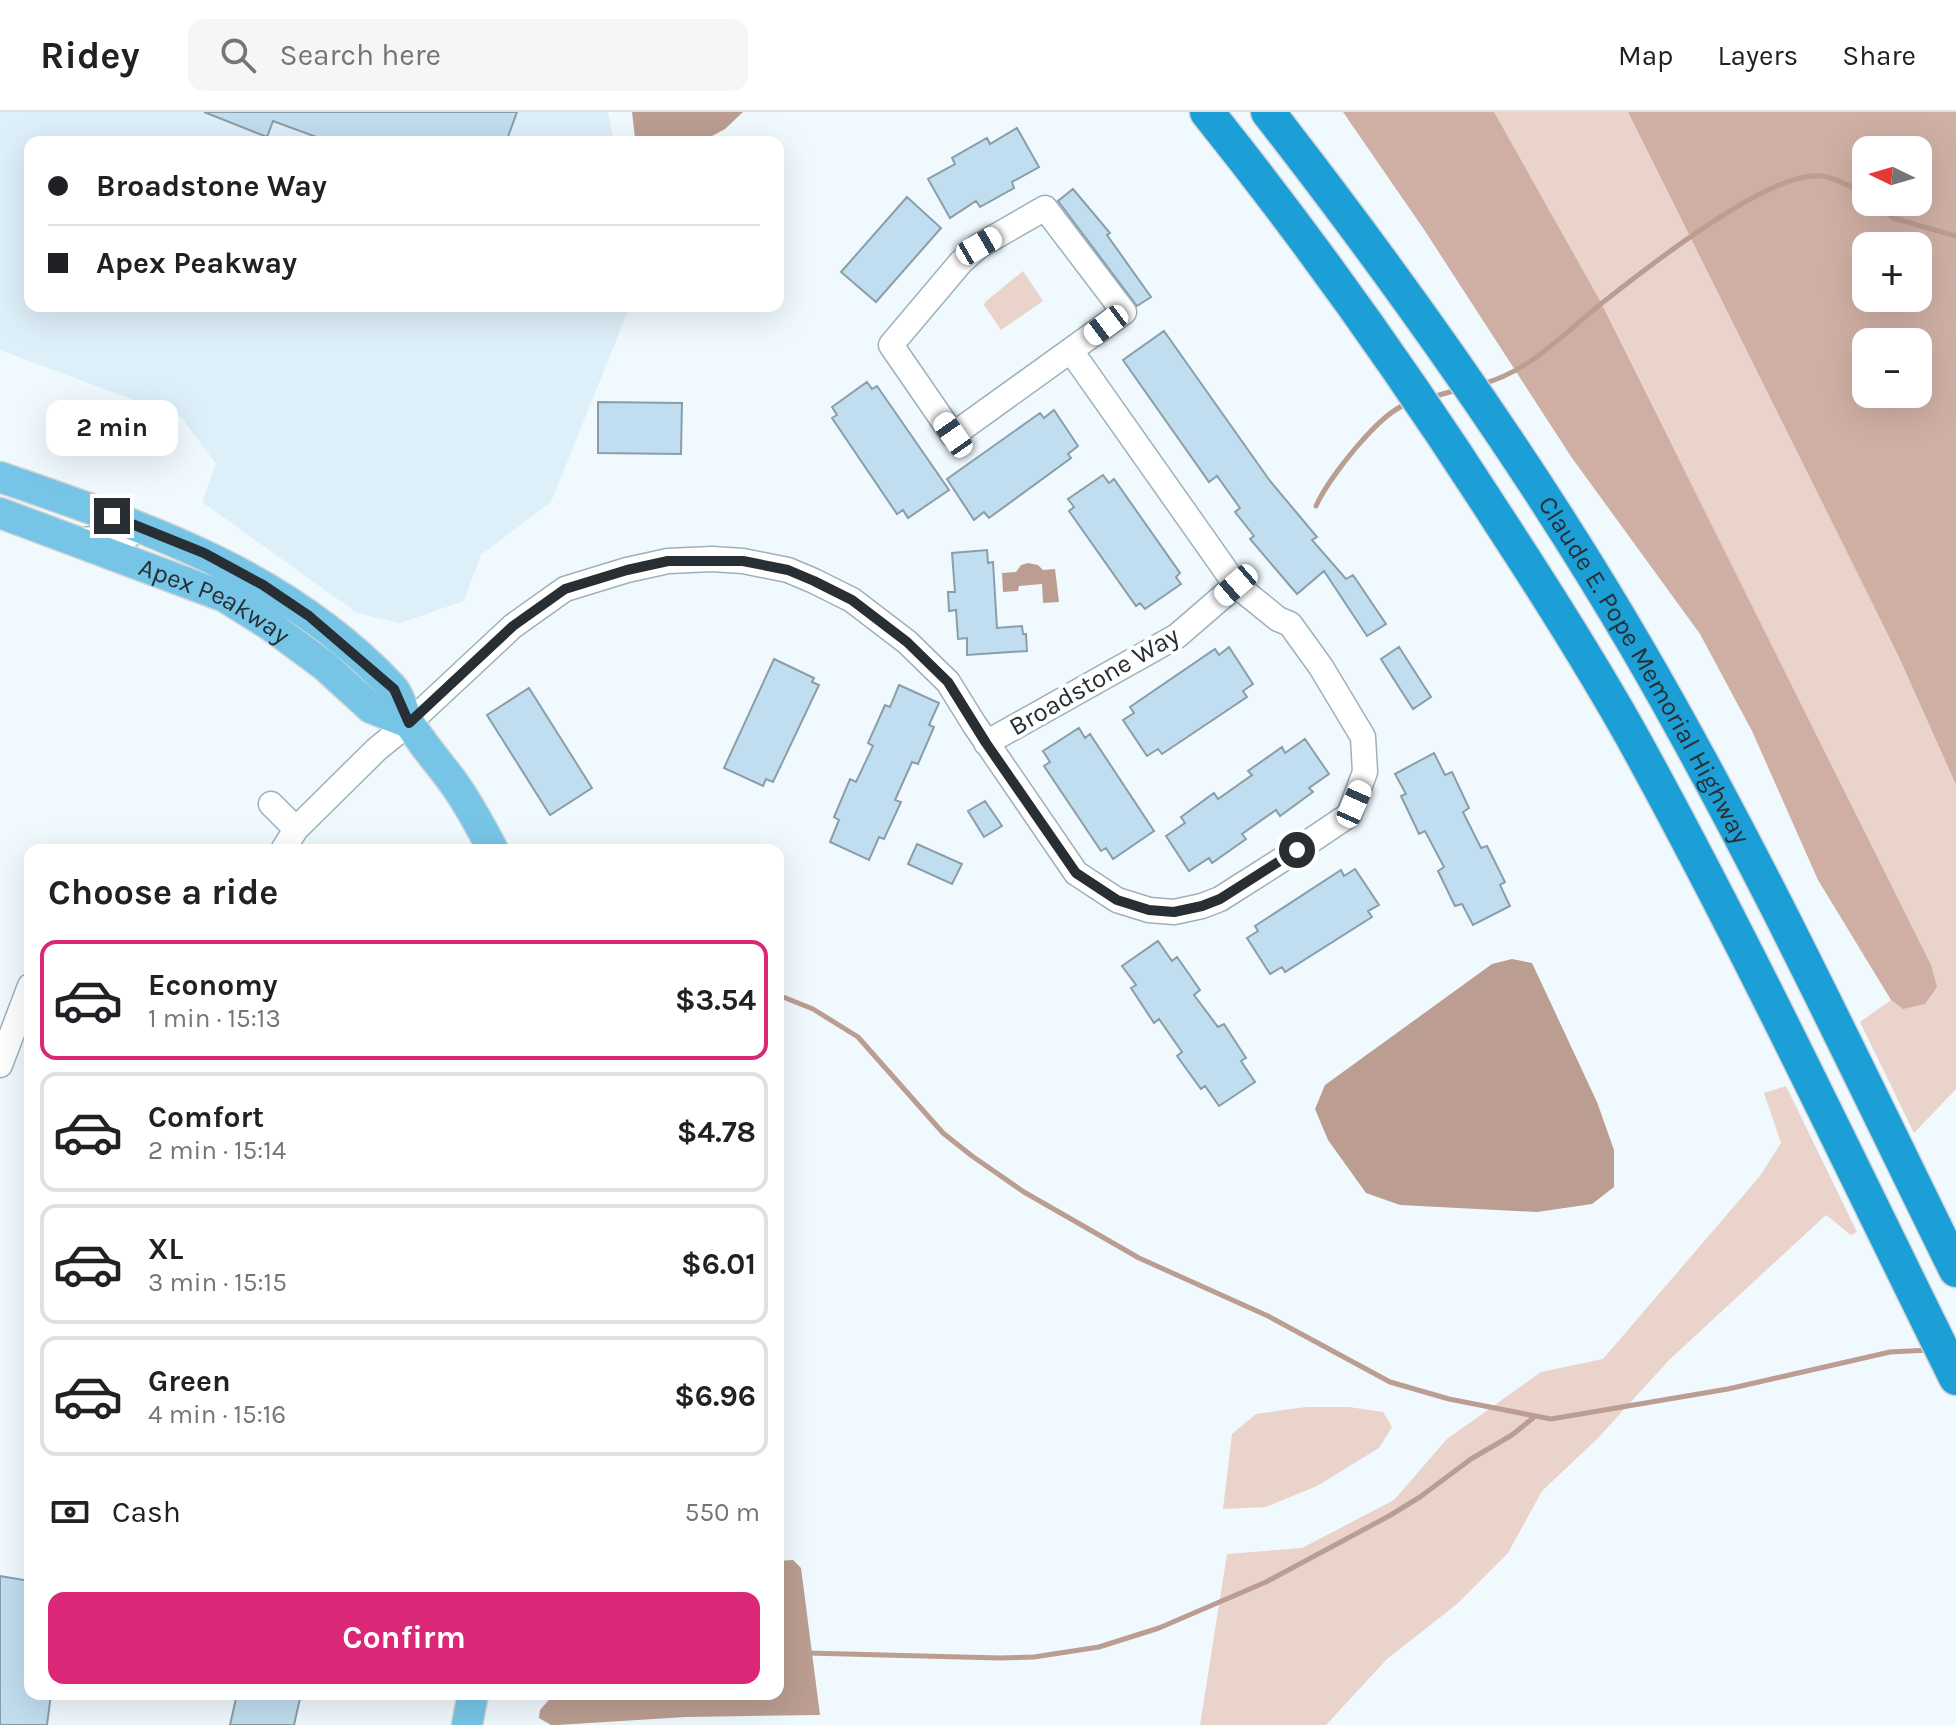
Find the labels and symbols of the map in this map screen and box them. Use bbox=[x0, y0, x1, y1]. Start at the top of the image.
north arrow bbox=[1852, 136, 1932, 216]
car bbox=[952, 224, 1006, 268]
car bbox=[1080, 301, 1132, 349]
callout: 2 min bbox=[46, 400, 178, 456]
car bbox=[929, 408, 977, 462]
street label: Claude E. Pope Memorial Highway bbox=[1532, 490, 1757, 849]
route end bbox=[94, 498, 130, 534]
street label: Apex Peakway bbox=[135, 551, 296, 650]
car bbox=[1210, 560, 1262, 610]
street label: Broadstone Way bbox=[1003, 620, 1185, 742]
car bbox=[1333, 777, 1375, 831]
route start bbox=[1279, 832, 1315, 868]

